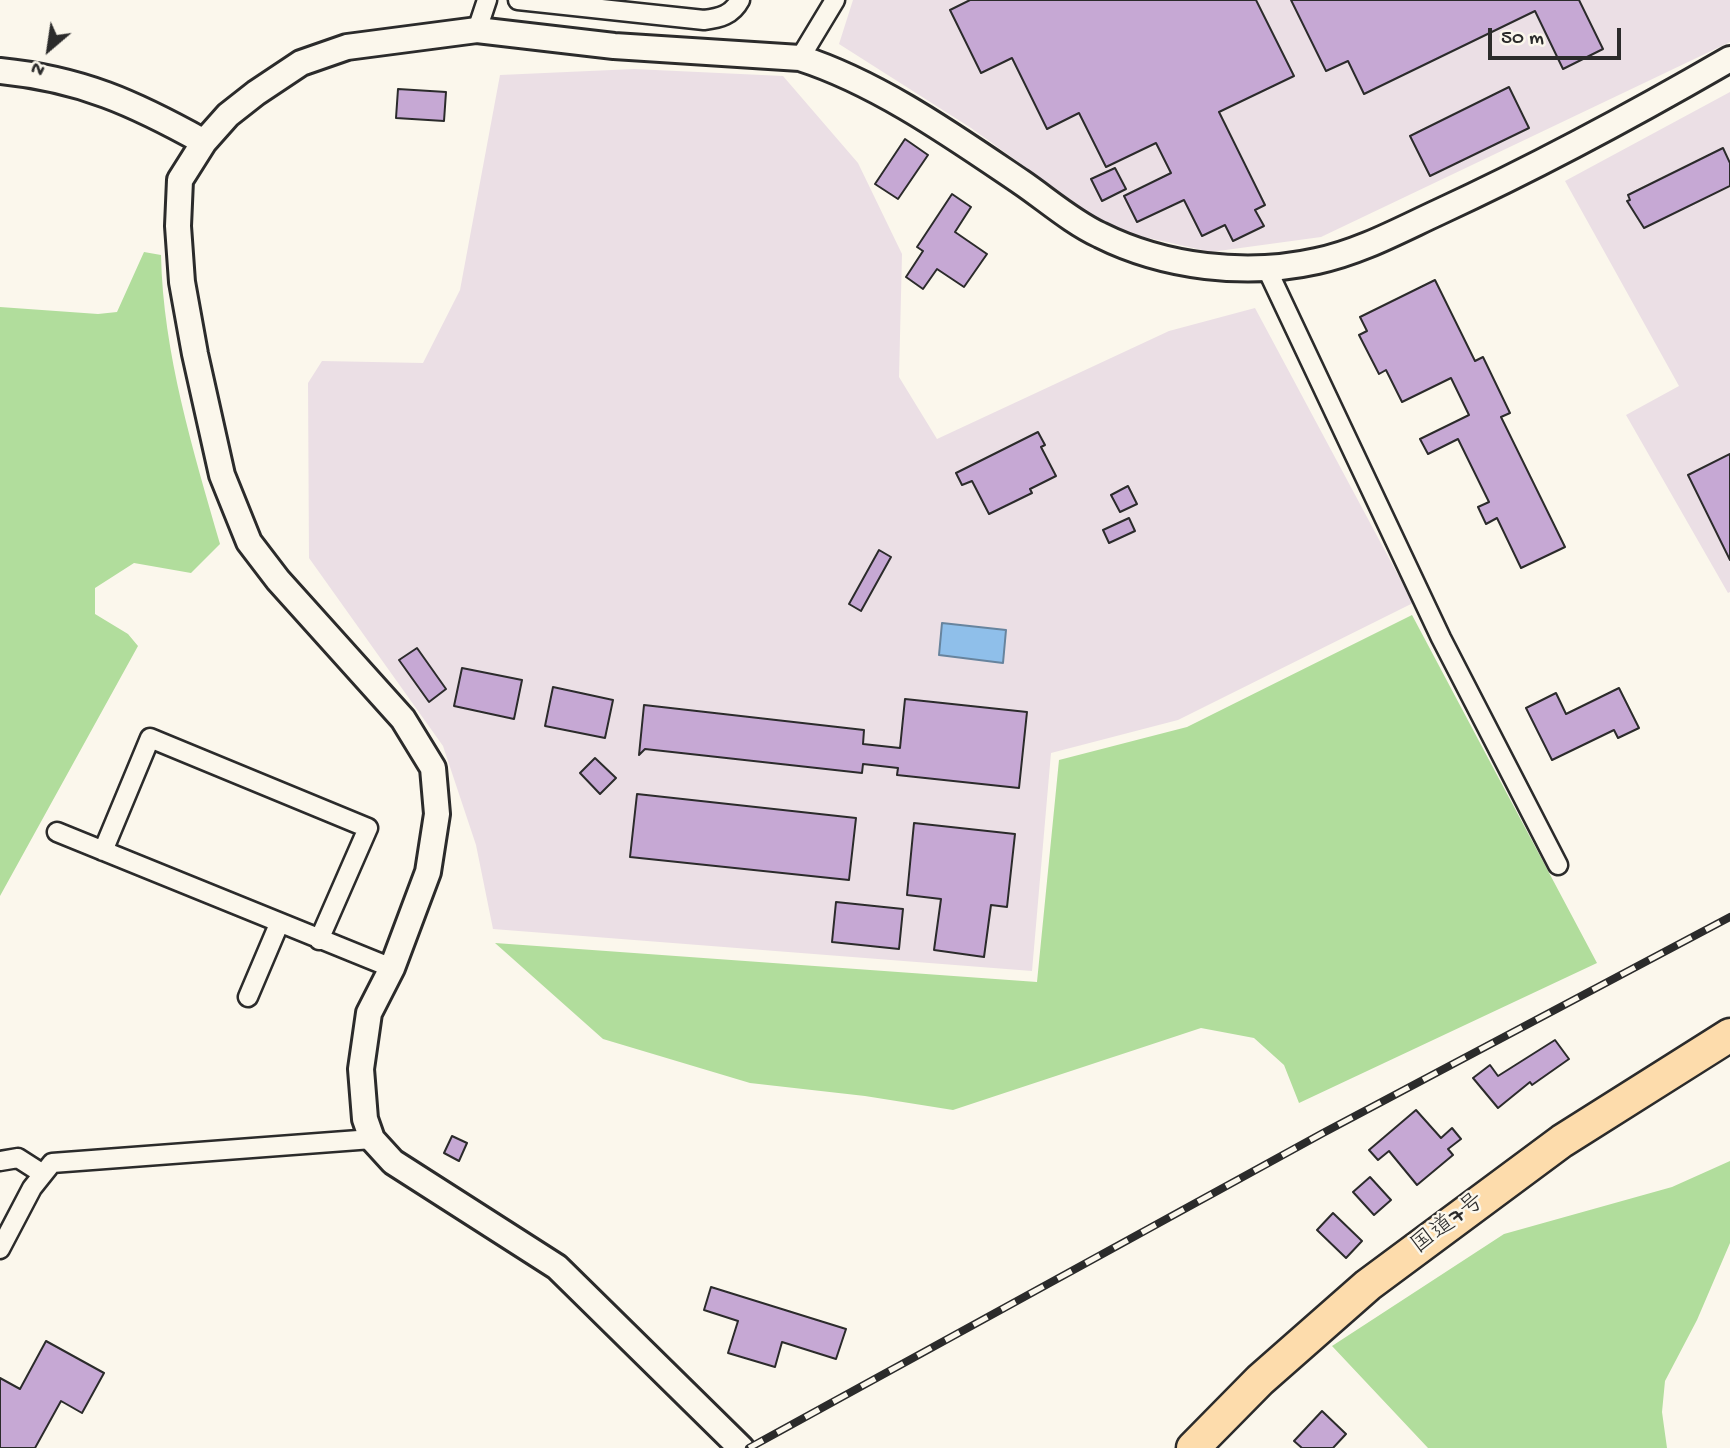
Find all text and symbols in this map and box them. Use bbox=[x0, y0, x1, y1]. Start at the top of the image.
north arrow bbox=[14, 14, 84, 84]
scale bar bbox=[1492, 14, 1625, 58]
text: 50 m bbox=[1501, 27, 1544, 52]
text: N bbox=[28, 55, 50, 81]
street label: 国道7号 bbox=[1407, 1188, 1491, 1262]

